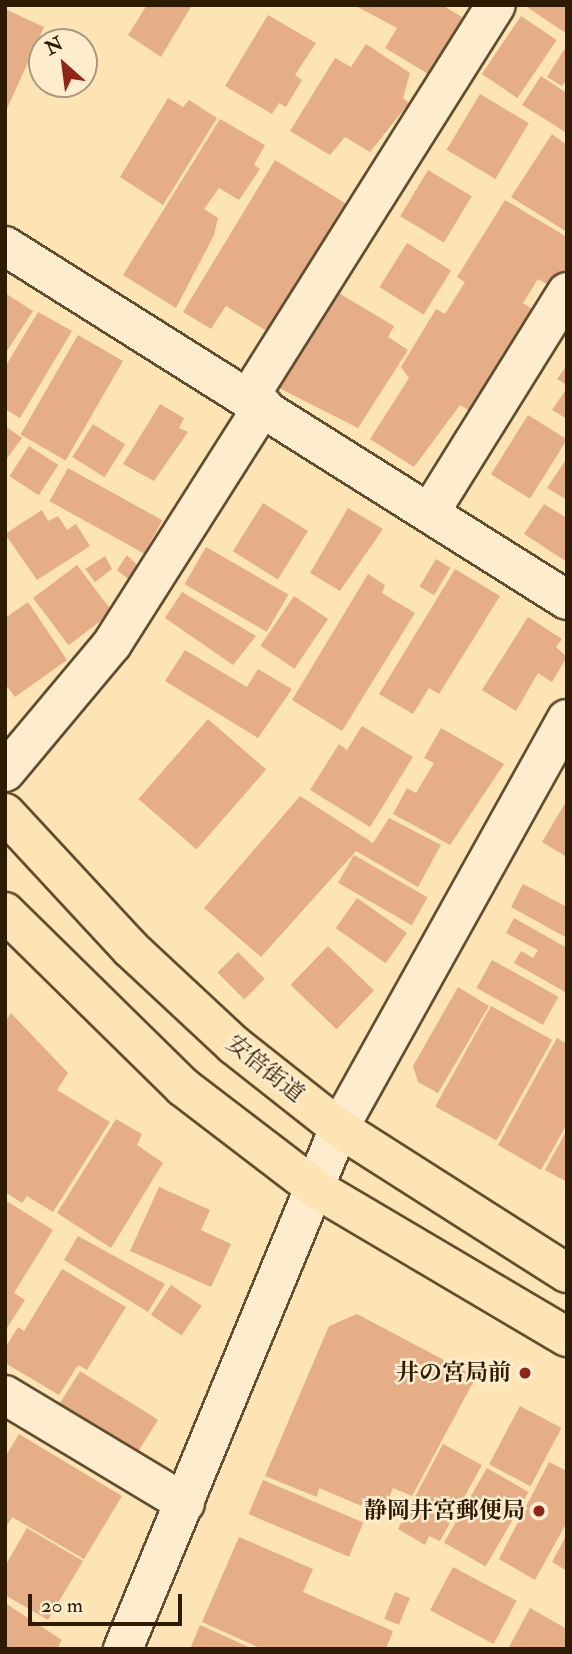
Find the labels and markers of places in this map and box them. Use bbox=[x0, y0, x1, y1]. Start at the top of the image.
place label: 井の宮局前 bbox=[396, 1359, 511, 1387]
marker: 井の宮局前 bbox=[517, 1365, 533, 1381]
place label: 静岡井宮郵便局 bbox=[364, 1497, 525, 1525]
marker: 静岡井宮郵便局 bbox=[531, 1503, 547, 1519]

